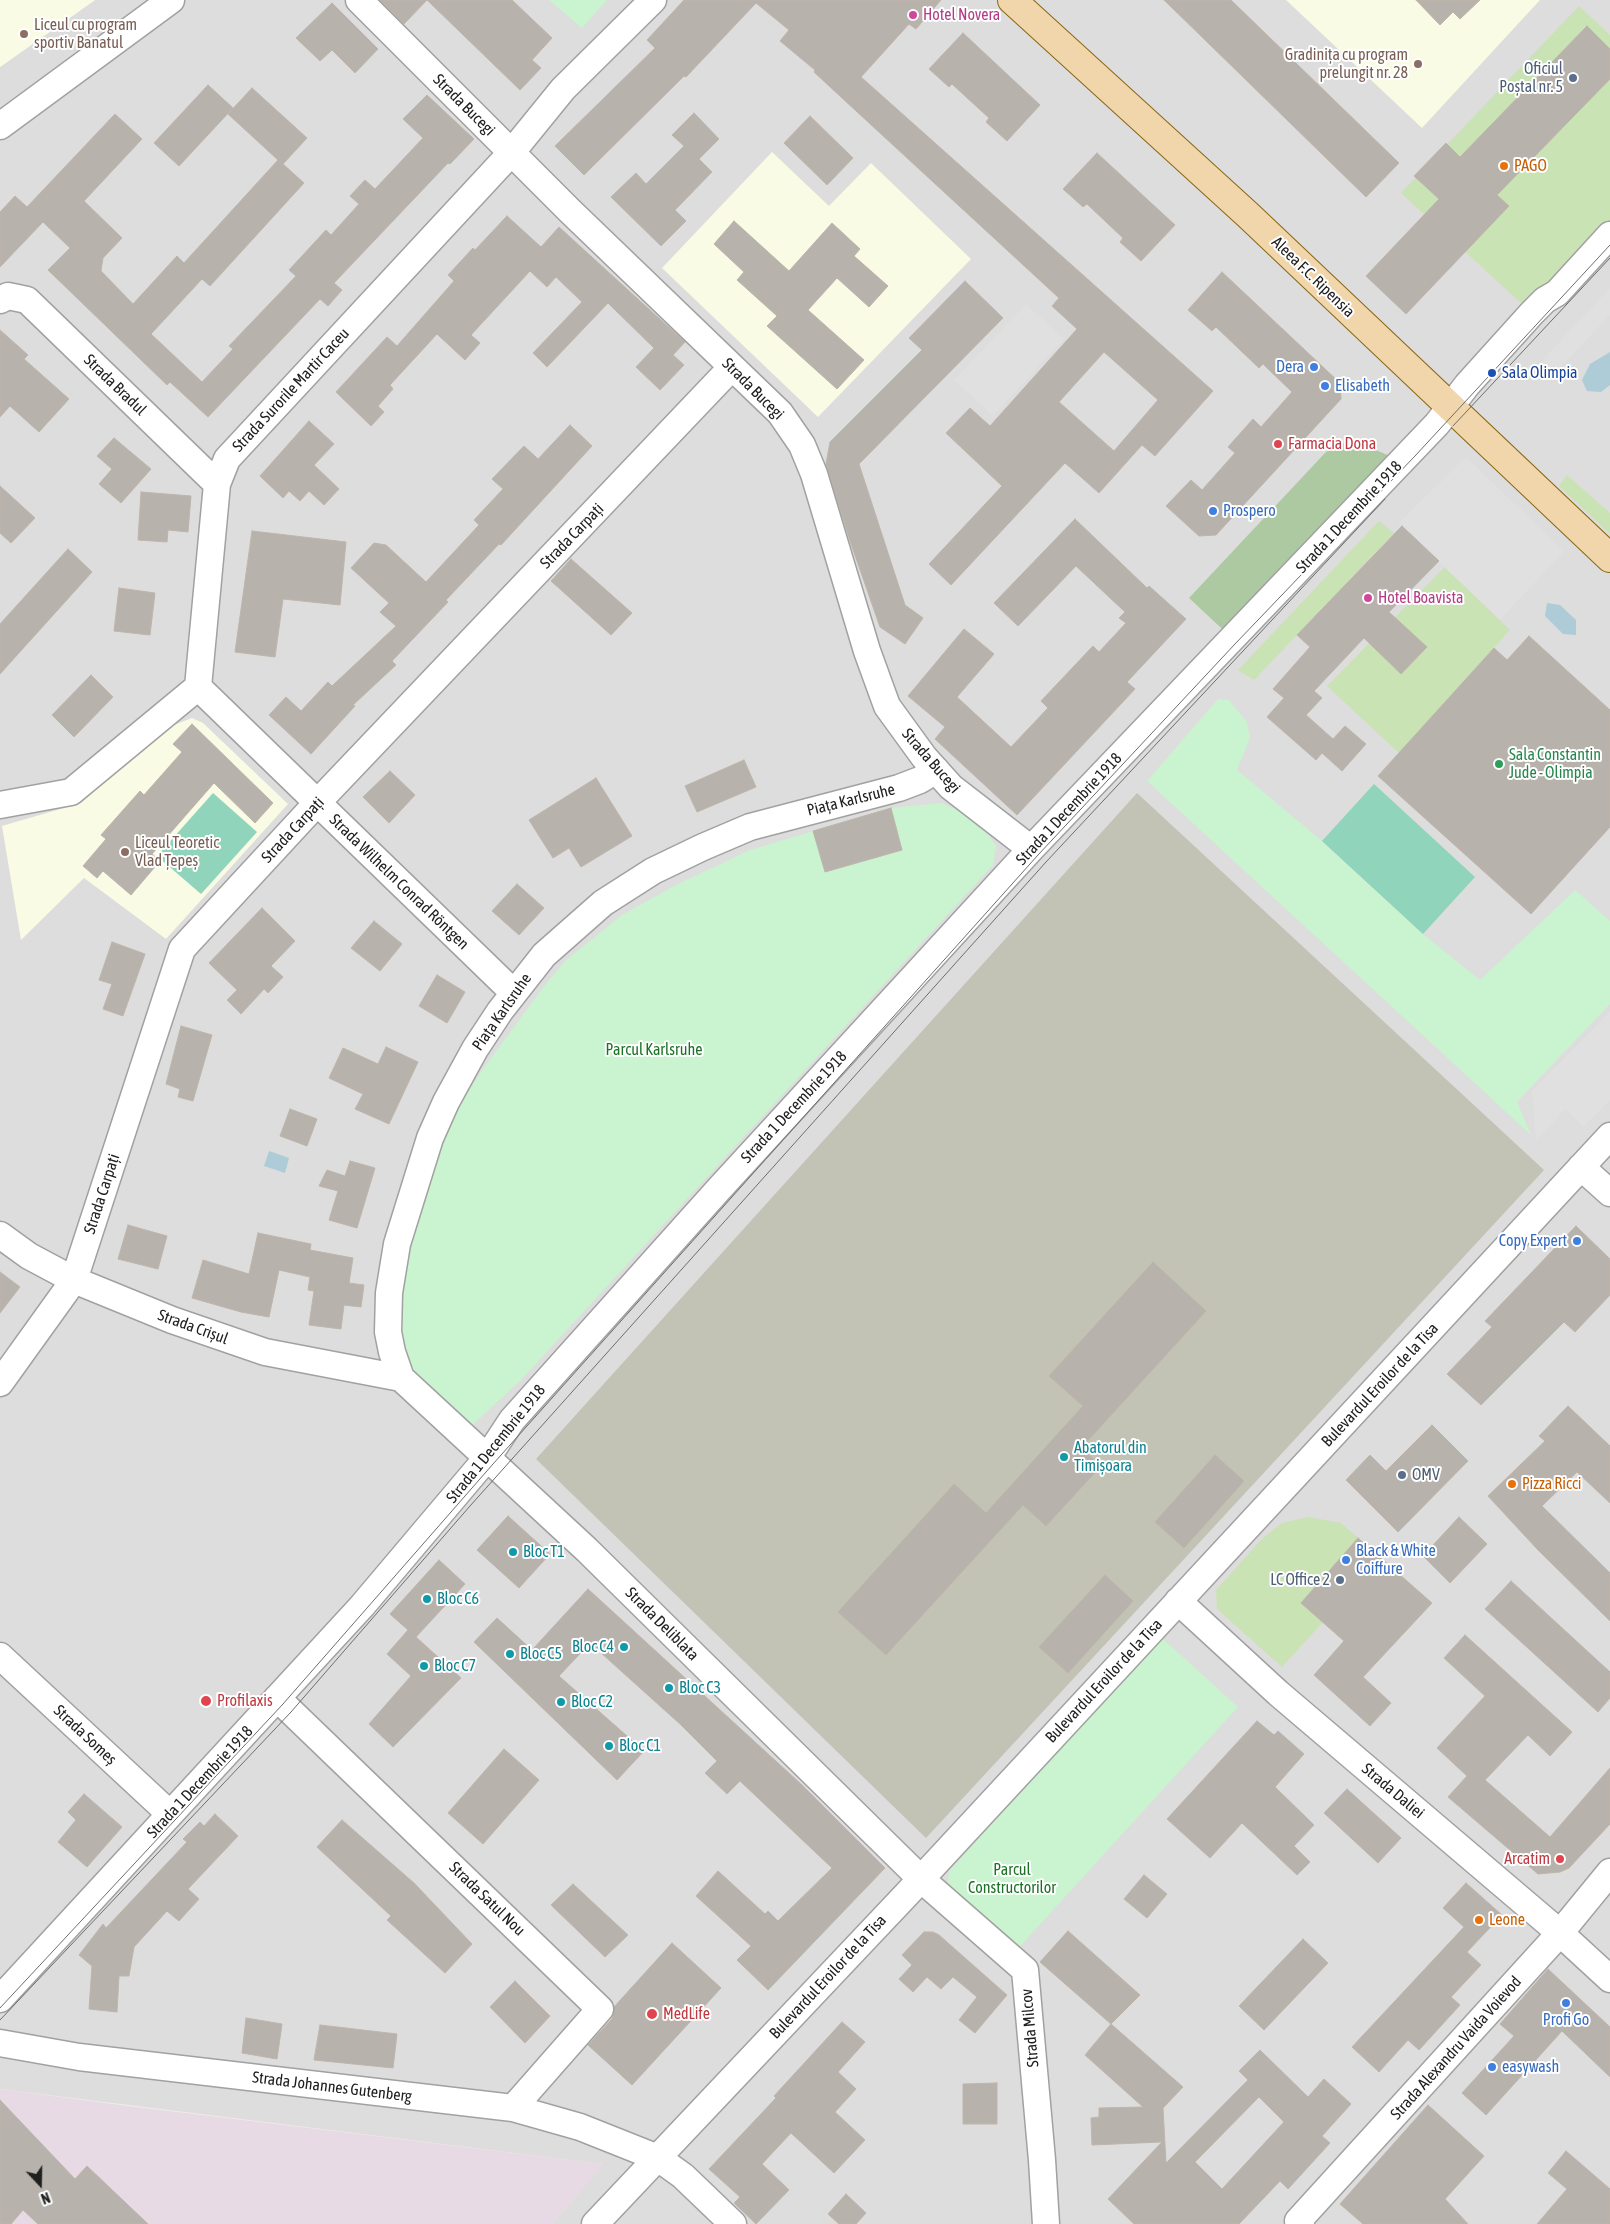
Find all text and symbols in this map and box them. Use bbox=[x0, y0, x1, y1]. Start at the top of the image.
place label: Hotel Novera bbox=[923, 5, 1000, 25]
marker: Hotel Novera bbox=[907, 9, 919, 21]
place label: Liceul cu program sportiv Banatul bbox=[34, 15, 137, 53]
marker: Liceul cu program sportiv Banatul bbox=[18, 28, 30, 40]
place label: Gradinița cu program prelungit nr. 28 bbox=[1285, 45, 1408, 83]
marker: Gradinița cu program prelungit nr. 28 bbox=[1412, 58, 1424, 70]
place label: Oficiul Poștal nr. 5 bbox=[1499, 59, 1563, 97]
street label: Strada Bucegi bbox=[429, 70, 499, 140]
marker: Oficiul Poștal nr. 5 bbox=[1567, 72, 1579, 84]
place label: PAGO bbox=[1514, 156, 1547, 176]
marker: PAGO bbox=[1498, 160, 1510, 172]
street label: Aleea F.C. Ripensia bbox=[1268, 233, 1358, 321]
street label: Strada Surorile Martir Caceu bbox=[229, 324, 353, 456]
street label: Strada Bradul bbox=[80, 351, 150, 419]
street label: Strada Bucegi bbox=[718, 354, 788, 424]
place label: Dera bbox=[1276, 357, 1304, 377]
marker: Dera bbox=[1308, 361, 1320, 373]
place label: Sala Olimpia bbox=[1502, 363, 1578, 383]
marker: Sala Olimpia bbox=[1486, 367, 1498, 379]
place label: Elisabeth bbox=[1335, 376, 1390, 396]
marker: Elisabeth bbox=[1319, 380, 1331, 392]
place label: Farmacia Dona bbox=[1288, 434, 1376, 454]
marker: Farmacia Dona bbox=[1272, 438, 1284, 450]
street label: Strada 1 Decembrie 1918 bbox=[1292, 457, 1406, 577]
street label: Strada Carpați bbox=[536, 499, 608, 573]
place label: Prospero bbox=[1223, 501, 1276, 521]
marker: Prospero bbox=[1207, 505, 1219, 517]
place label: Hotel Boavista bbox=[1378, 588, 1463, 608]
marker: Hotel Boavista bbox=[1362, 592, 1374, 604]
street label: Strada Bucegi bbox=[898, 725, 964, 797]
place label: Sala Constantin Jude - Olimpia bbox=[1509, 745, 1601, 783]
street label: Strada 1 Decembrie 1918 bbox=[1012, 749, 1126, 869]
marker: Sala Constantin Jude - Olimpia bbox=[1493, 758, 1505, 770]
street label: Piața Karlsruhe bbox=[805, 780, 897, 820]
street label: Strada Carpați bbox=[258, 793, 328, 867]
street label: Strada Wilhelm Conrad Röntgen bbox=[325, 810, 473, 954]
place label: Liceul Teoretic Vlad Țepeș bbox=[135, 833, 219, 871]
marker: Liceul Teoretic Vlad Țepeș bbox=[119, 846, 131, 858]
street label: Piața Karlsruhe bbox=[468, 970, 536, 1054]
park label: Parcul Karlsruhe bbox=[606, 1040, 702, 1060]
street label: Strada 1 Decembrie 1918 bbox=[737, 1047, 851, 1167]
street label: Strada Carpați bbox=[80, 1152, 124, 1236]
place label: Copy Expert bbox=[1499, 1231, 1567, 1251]
marker: Copy Expert bbox=[1571, 1235, 1583, 1247]
street label: Strada Crișul bbox=[155, 1305, 231, 1349]
street label: Bulevardul Eroilor de la Tisa bbox=[1318, 1319, 1442, 1451]
street label: Strada 1 Decembrie 1918 bbox=[442, 1381, 550, 1507]
place label: Abatorul din Timișoara bbox=[1074, 1438, 1147, 1476]
marker: Abatorul din Timișoara bbox=[1058, 1451, 1070, 1463]
place label: OMV bbox=[1412, 1465, 1440, 1485]
marker: OMV bbox=[1396, 1469, 1408, 1481]
place label: Pizza Ricci bbox=[1522, 1474, 1582, 1494]
marker: Pizza Ricci bbox=[1506, 1478, 1518, 1490]
place label: Black & White Coiffure bbox=[1356, 1541, 1436, 1579]
place label: Bloc T1 bbox=[523, 1542, 565, 1562]
marker: Bloc T1 bbox=[507, 1546, 519, 1558]
marker: Black & White Coiffure bbox=[1340, 1554, 1352, 1566]
place label: LC Office 2 bbox=[1270, 1570, 1330, 1590]
marker: LC Office 2 bbox=[1334, 1574, 1346, 1586]
street label: Strada Deliblata bbox=[621, 1583, 703, 1665]
place label: Bloc C6 bbox=[437, 1589, 479, 1609]
marker: Bloc C6 bbox=[421, 1593, 433, 1605]
street label: Bulevardul Eroilor de la Tisa bbox=[1042, 1615, 1166, 1747]
place label: Bloc C4 bbox=[572, 1637, 614, 1657]
marker: Bloc C4 bbox=[618, 1641, 630, 1653]
place label: Bloc C5 bbox=[520, 1644, 562, 1664]
marker: Bloc C5 bbox=[504, 1648, 516, 1660]
place label: Bloc C7 bbox=[434, 1656, 476, 1676]
marker: Bloc C7 bbox=[418, 1660, 430, 1672]
place label: Bloc C3 bbox=[679, 1678, 721, 1698]
marker: Bloc C3 bbox=[663, 1682, 675, 1694]
place label: Profilaxis bbox=[217, 1691, 273, 1711]
place label: Bloc C2 bbox=[571, 1692, 613, 1712]
marker: Profilaxis bbox=[199, 1694, 213, 1708]
marker: Bloc C2 bbox=[555, 1696, 567, 1708]
street label: Strada Someș bbox=[50, 1701, 120, 1769]
street label: Strada 1 Decembrie 1918 bbox=[143, 1722, 257, 1842]
place label: Bloc C1 bbox=[619, 1736, 661, 1756]
marker: Bloc C1 bbox=[603, 1740, 615, 1752]
street label: Strada Daliei bbox=[1358, 1759, 1428, 1823]
place label: Arcatim bbox=[1504, 1849, 1550, 1869]
marker: Arcatim bbox=[1554, 1853, 1566, 1865]
street label: Strada Satul Nou bbox=[445, 1858, 529, 1940]
park label: Parcul Constructorilor bbox=[968, 1860, 1056, 1898]
place label: Leone bbox=[1489, 1910, 1525, 1930]
street label: Bulevardul Eroilor de la Tisa bbox=[766, 1911, 890, 2043]
marker: Leone bbox=[1473, 1914, 1485, 1926]
street label: Strada Alexandru Vaida Voievod bbox=[1387, 1972, 1525, 2124]
street label: Strada Milcov bbox=[1017, 1988, 1043, 2068]
marker: Profi Go bbox=[1560, 1997, 1572, 2009]
place label: MedLife bbox=[663, 2004, 710, 2024]
marker: MedLife bbox=[645, 2007, 659, 2021]
place label: Profi Go bbox=[1543, 2010, 1589, 2030]
place label: easywash bbox=[1502, 2057, 1559, 2077]
marker: easywash bbox=[1486, 2061, 1498, 2073]
street label: Strada Johannes Gutenberg bbox=[251, 2068, 413, 2106]
north arrow bbox=[15, 2159, 65, 2209]
text: N bbox=[39, 2189, 52, 2207]

